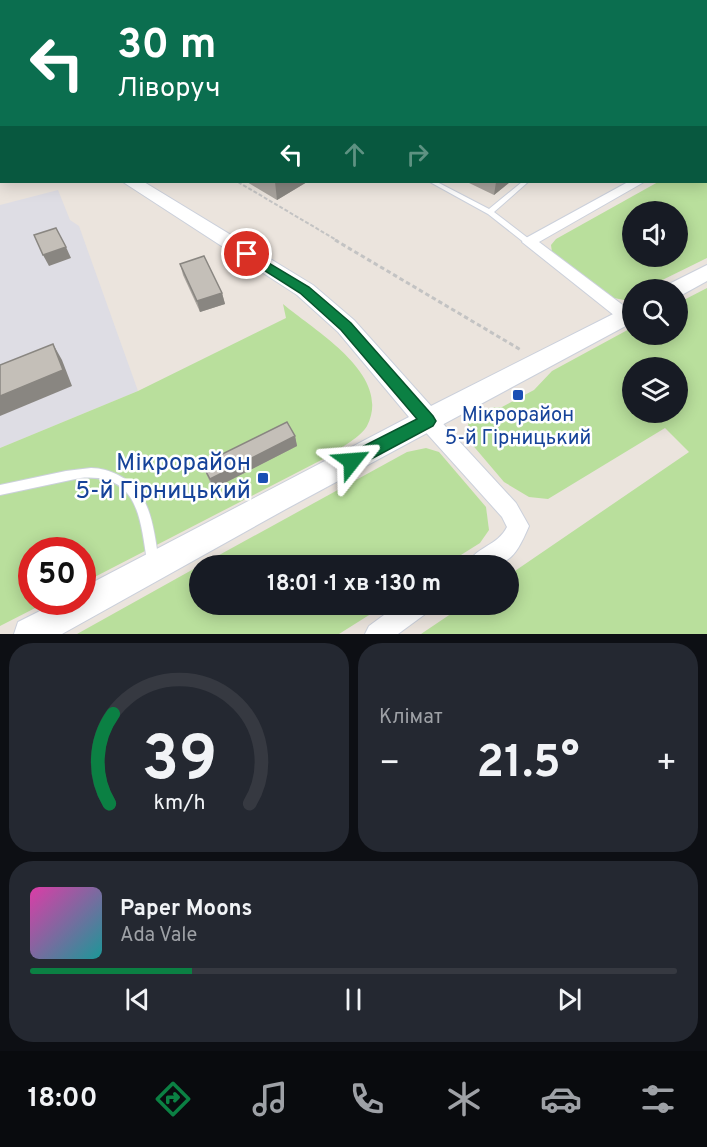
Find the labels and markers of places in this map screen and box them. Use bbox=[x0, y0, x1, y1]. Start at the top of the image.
pin bbox=[221, 228, 272, 279]
marker: Мiкрорайон 5-й Гiрницький bbox=[511, 388, 525, 402]
place label: Мiкрорайон 5-й Гiрницький bbox=[445, 403, 591, 452]
place label: Мікрорайон 5-й Гірницький bbox=[75, 449, 251, 507]
marker: Мікрорайон 5-й Гірницький bbox=[256, 471, 270, 485]

